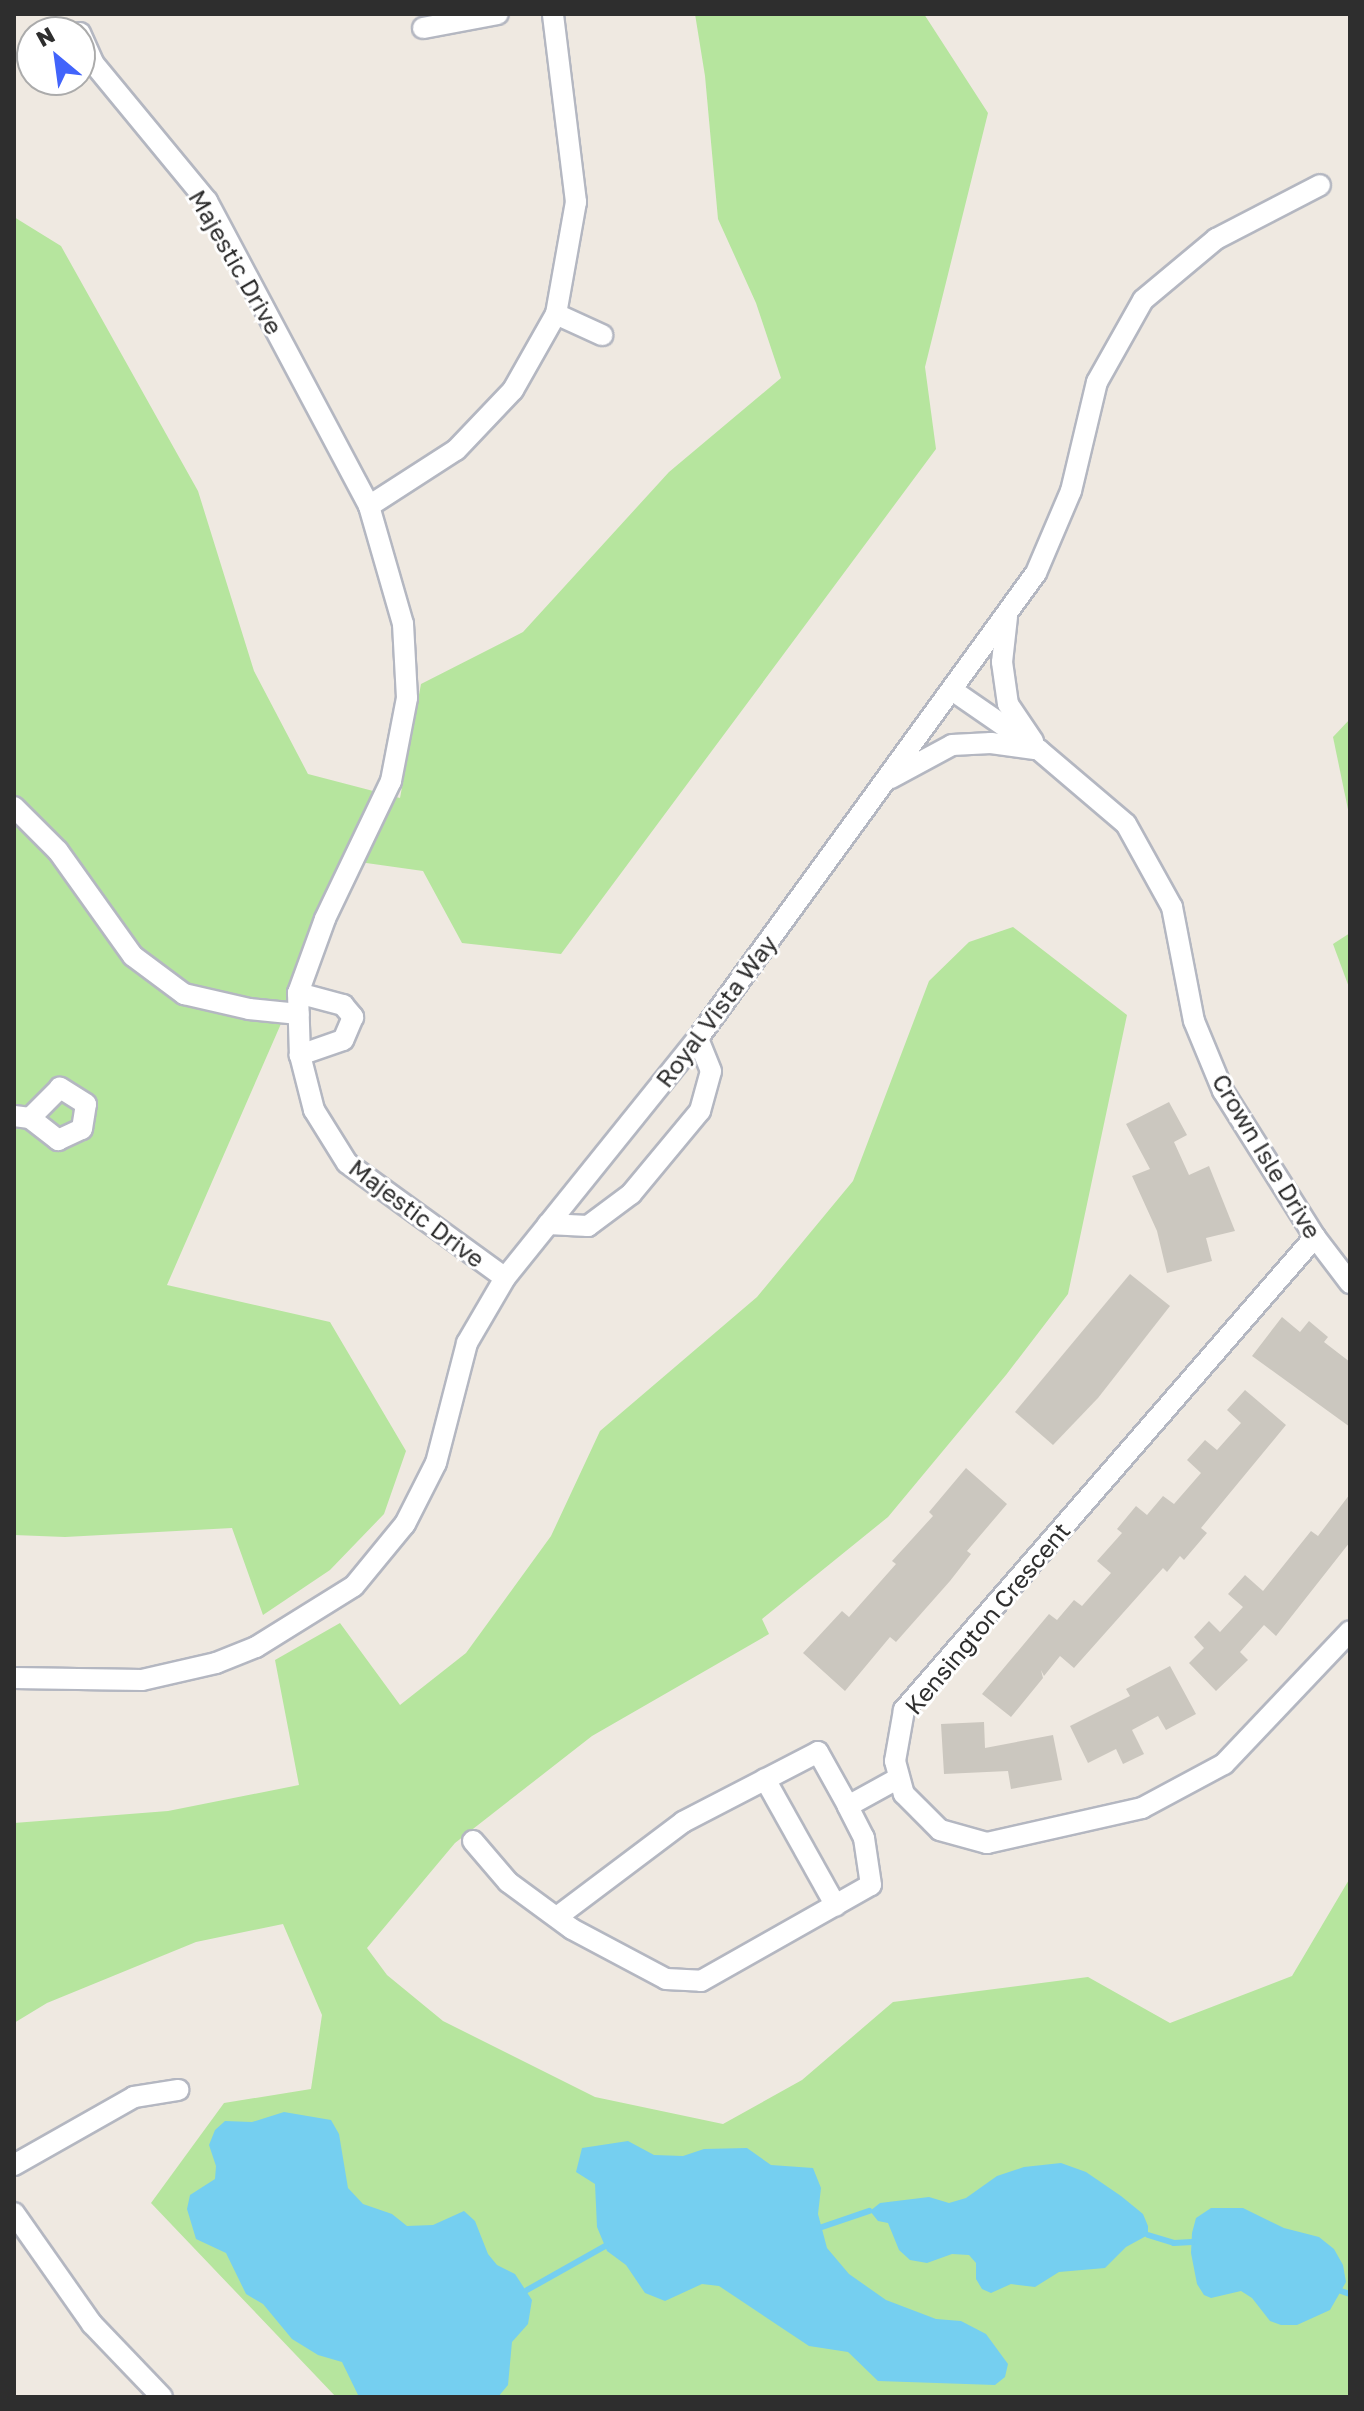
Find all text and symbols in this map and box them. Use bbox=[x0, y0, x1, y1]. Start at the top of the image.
north arrow bbox=[16, 16, 96, 96]
text: N bbox=[31, 20, 59, 52]
street label: Majestic Drive bbox=[183, 185, 289, 339]
street label: Royal Vista Way bbox=[649, 929, 783, 1093]
street label: Crown Isle Drive bbox=[1207, 1068, 1327, 1244]
street label: Majestic Drive bbox=[344, 1153, 490, 1273]
street label: Kensington Crescent bbox=[898, 1516, 1076, 1720]

